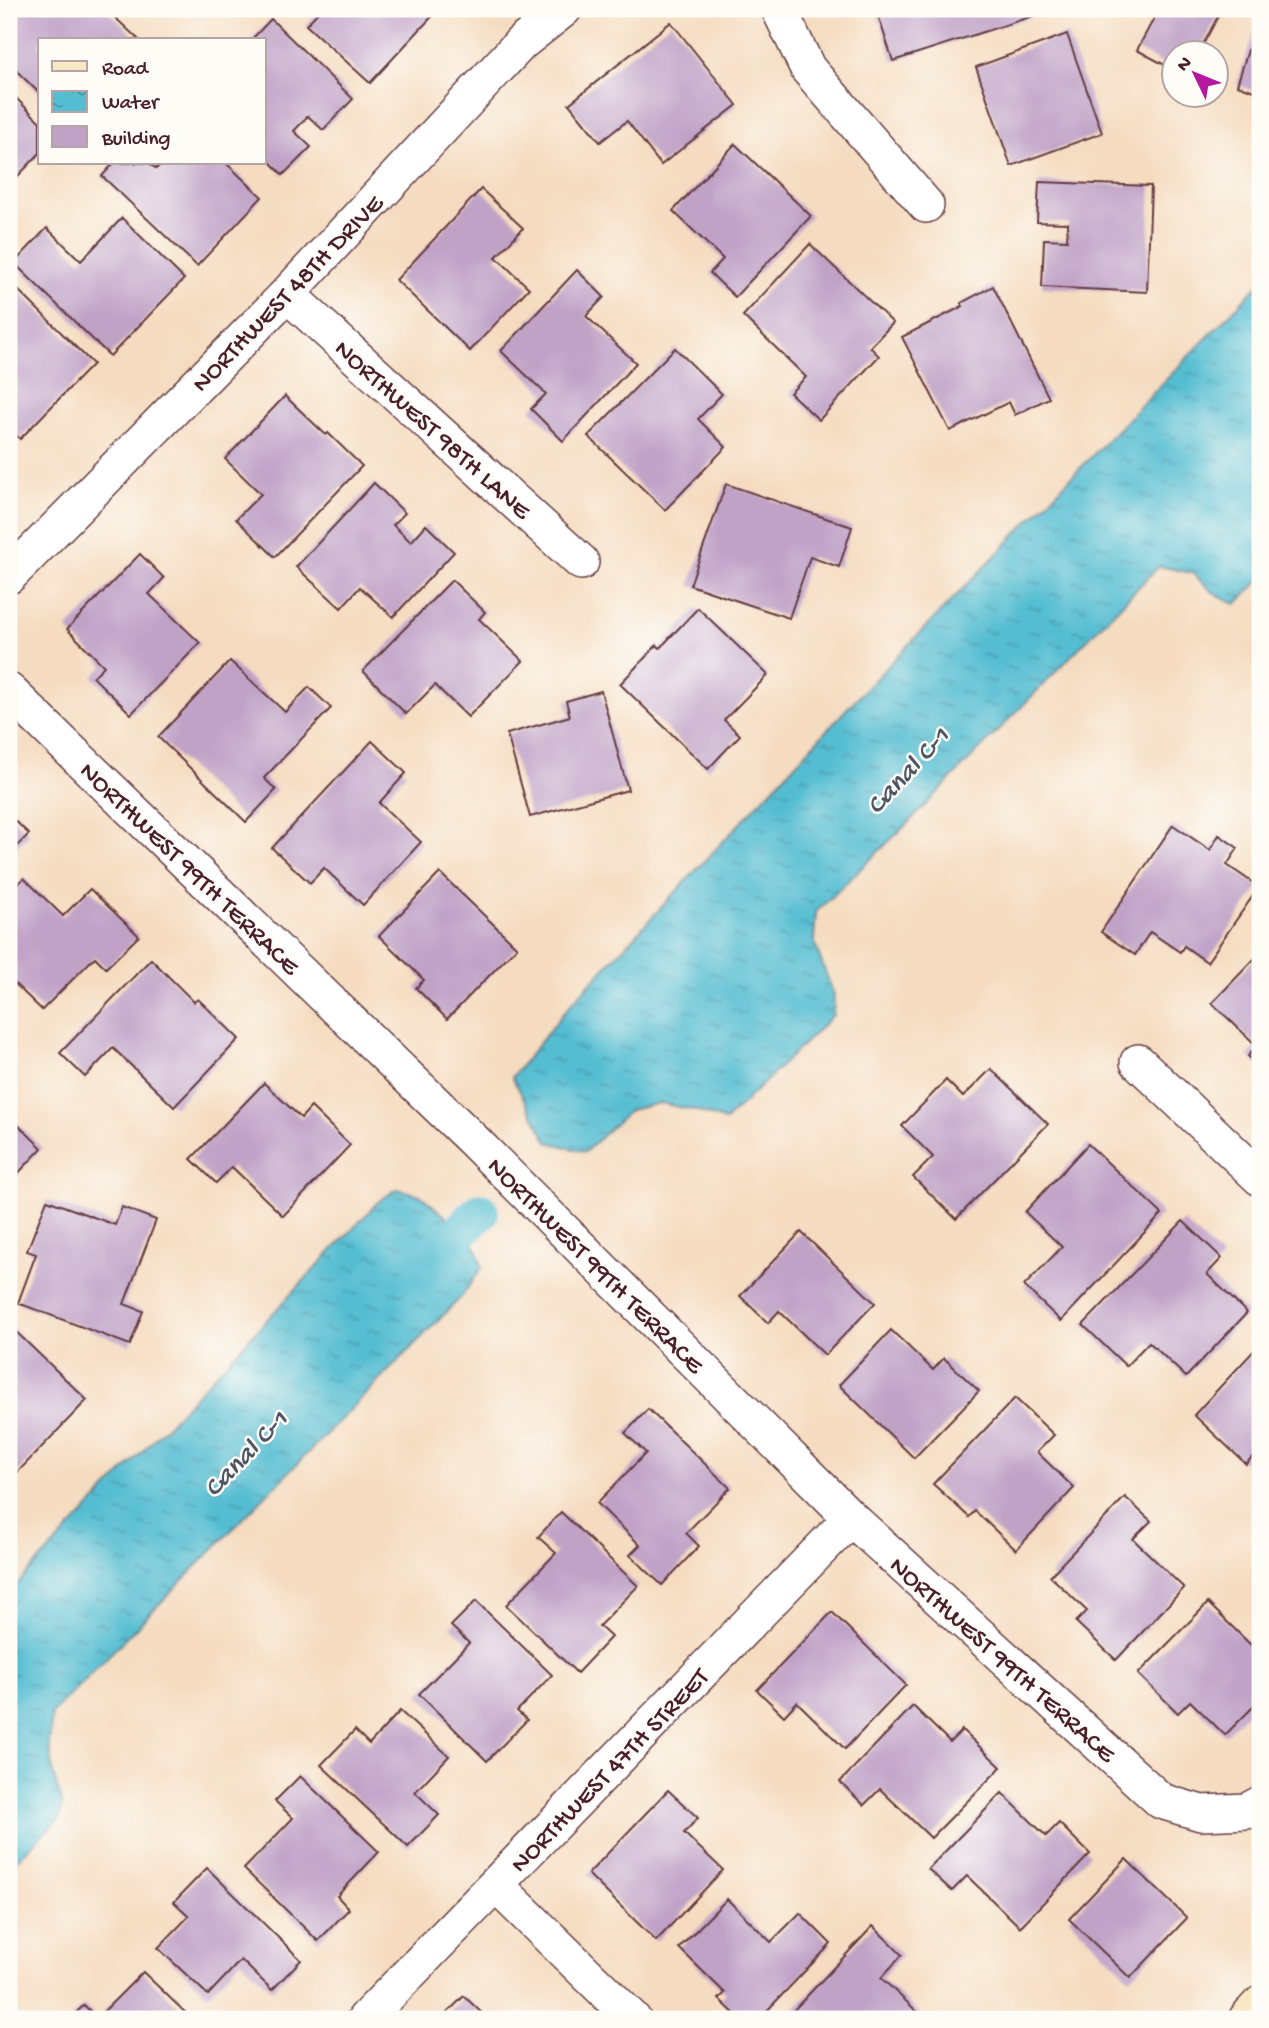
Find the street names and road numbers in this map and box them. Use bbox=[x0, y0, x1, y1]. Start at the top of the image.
street label: NORTHWEST 48TH DRIVE bbox=[187, 189, 392, 400]
street label: NORTHWEST 98TH LANE bbox=[326, 335, 536, 528]
street label: NORTHWEST 99TH TERRACE bbox=[71, 757, 305, 984]
street label: NORTHWEST 99TH TERRACE bbox=[479, 1152, 709, 1383]
street label: NORTHWEST 99TH TERRACE bbox=[881, 1552, 1121, 1772]
street label: NORTHWEST 47TH STREET bbox=[505, 1663, 718, 1881]

